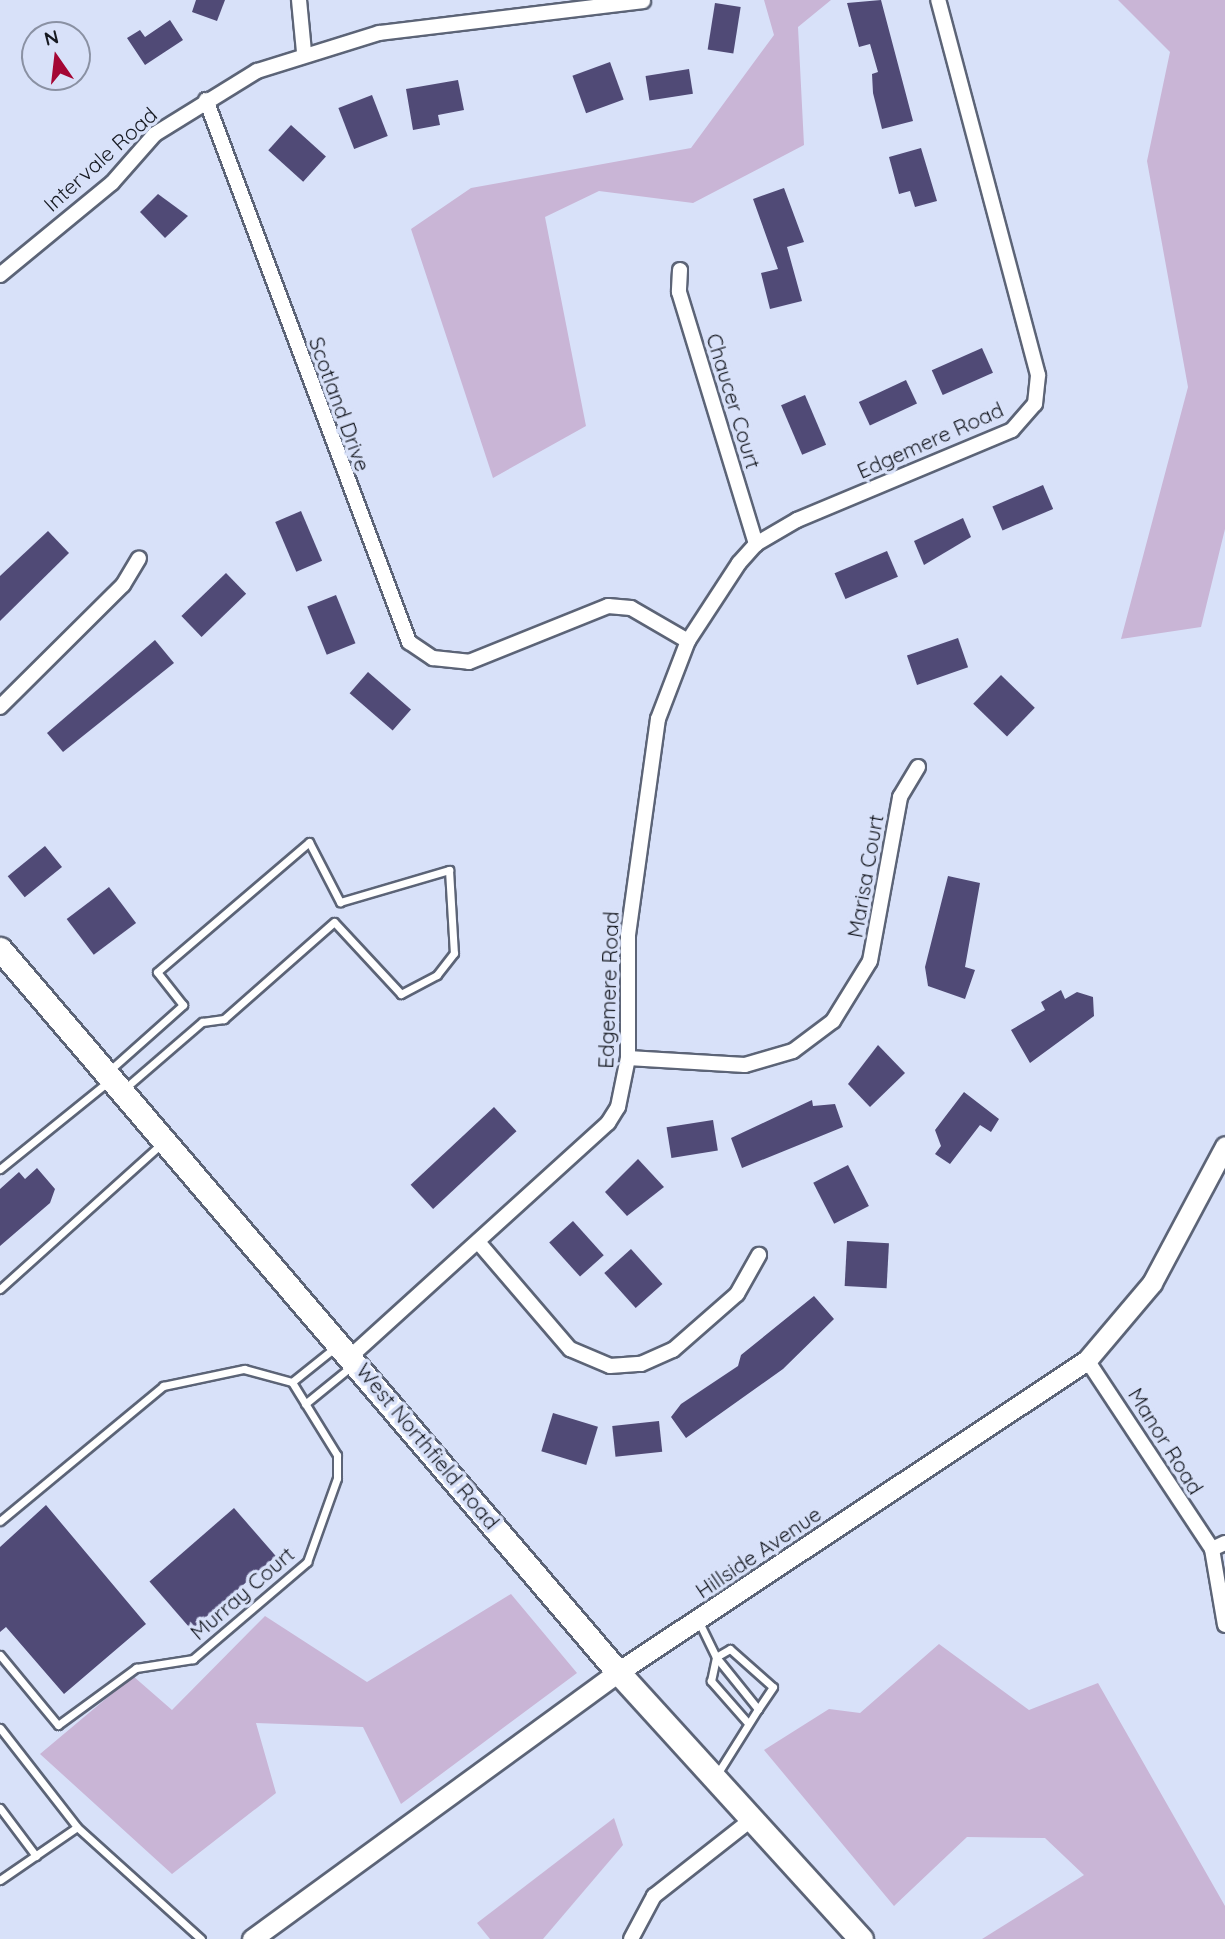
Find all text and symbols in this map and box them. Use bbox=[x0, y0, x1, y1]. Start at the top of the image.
north arrow bbox=[21, 21, 91, 91]
text: N bbox=[42, 24, 61, 51]
street label: Intervale Road bbox=[38, 102, 162, 216]
street label: Chaucer Court bbox=[701, 330, 767, 472]
street label: Scotland Drive bbox=[304, 333, 376, 475]
street label: Edgemere Road bbox=[853, 396, 1007, 484]
street label: Marisa Court bbox=[842, 812, 888, 940]
street label: Edgemere Road bbox=[593, 911, 623, 1069]
street label: West Northfield Road bbox=[351, 1358, 505, 1534]
street label: Manor Road bbox=[1123, 1383, 1209, 1499]
street label: Hillside Avenue bbox=[691, 1501, 825, 1603]
street label: Murray Court bbox=[185, 1541, 299, 1645]

